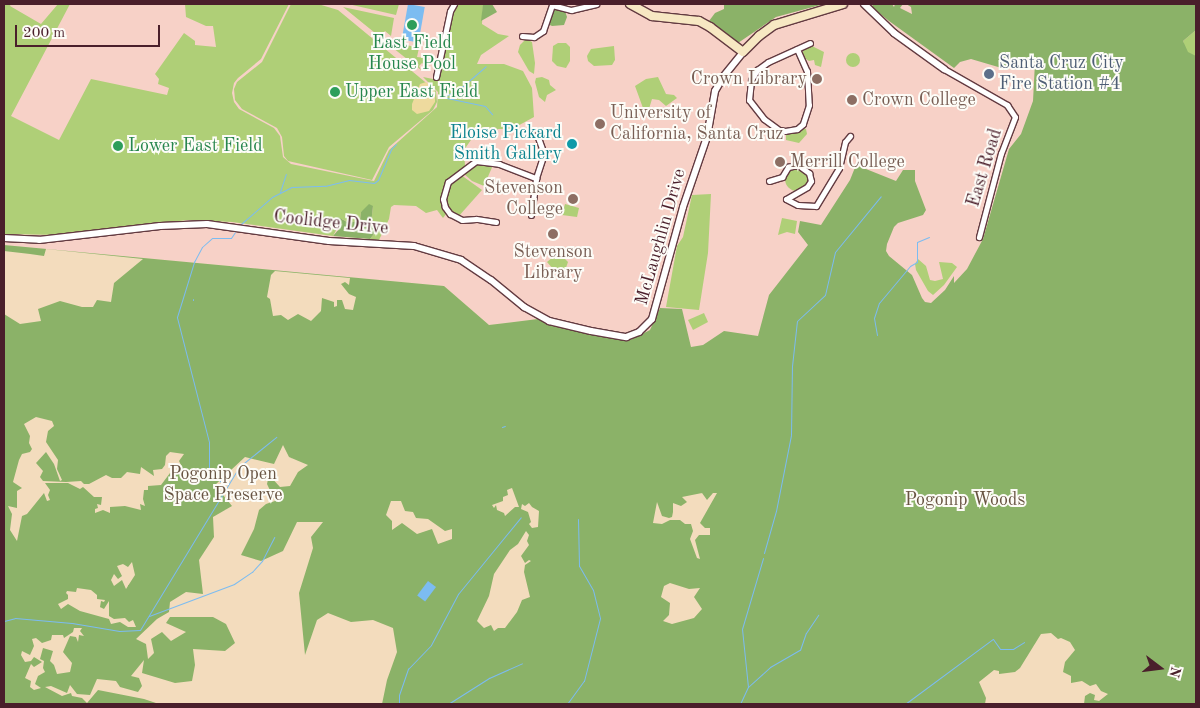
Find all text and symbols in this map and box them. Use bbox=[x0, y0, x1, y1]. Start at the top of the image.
scale bar bbox=[18, 15, 162, 47]
marker: East Field House Pool bbox=[406, 19, 418, 31]
text: 200 m bbox=[23, 26, 65, 41]
place label: East Field House Pool bbox=[368, 33, 456, 76]
place label: Santa Cruz City Fire Station #4 bbox=[999, 53, 1124, 96]
place label: Crown Library bbox=[691, 68, 807, 90]
marker: Santa Cruz City Fire Station #4 bbox=[983, 68, 995, 80]
marker: Crown Library bbox=[811, 73, 823, 85]
place label: Upper East Field bbox=[345, 81, 478, 103]
marker: Upper East Field bbox=[329, 86, 341, 98]
place label: Crown College bbox=[862, 89, 976, 111]
marker: Crown College bbox=[846, 94, 858, 106]
place label: University of California, Santa Cruz bbox=[610, 103, 783, 146]
marker: University of California, Santa Cruz bbox=[594, 118, 606, 130]
place label: Eloise Pickard Smith Gallery bbox=[450, 123, 562, 166]
street label: East Road bbox=[963, 126, 1007, 210]
place label: Lower East Field bbox=[128, 135, 263, 157]
marker: Eloise Pickard Smith Gallery bbox=[566, 138, 578, 150]
marker: Lower East Field bbox=[112, 140, 124, 152]
place label: Merrill College bbox=[790, 151, 905, 173]
marker: Merrill College bbox=[774, 156, 786, 168]
street label: McLaughlin Drive bbox=[631, 166, 691, 308]
place label: Stevenson College bbox=[484, 178, 563, 220]
marker: Stevenson College bbox=[567, 193, 579, 205]
street label: Coolidge Drive bbox=[273, 206, 389, 240]
marker: Stevenson Library bbox=[547, 228, 559, 240]
place label: Stevenson Library bbox=[514, 242, 592, 284]
park label: Pogonip Open Space Preserve bbox=[164, 464, 282, 506]
park label: Pogonip Woods bbox=[905, 489, 1025, 511]
north arrow bbox=[1135, 643, 1185, 693]
text: N bbox=[1166, 665, 1183, 679]

